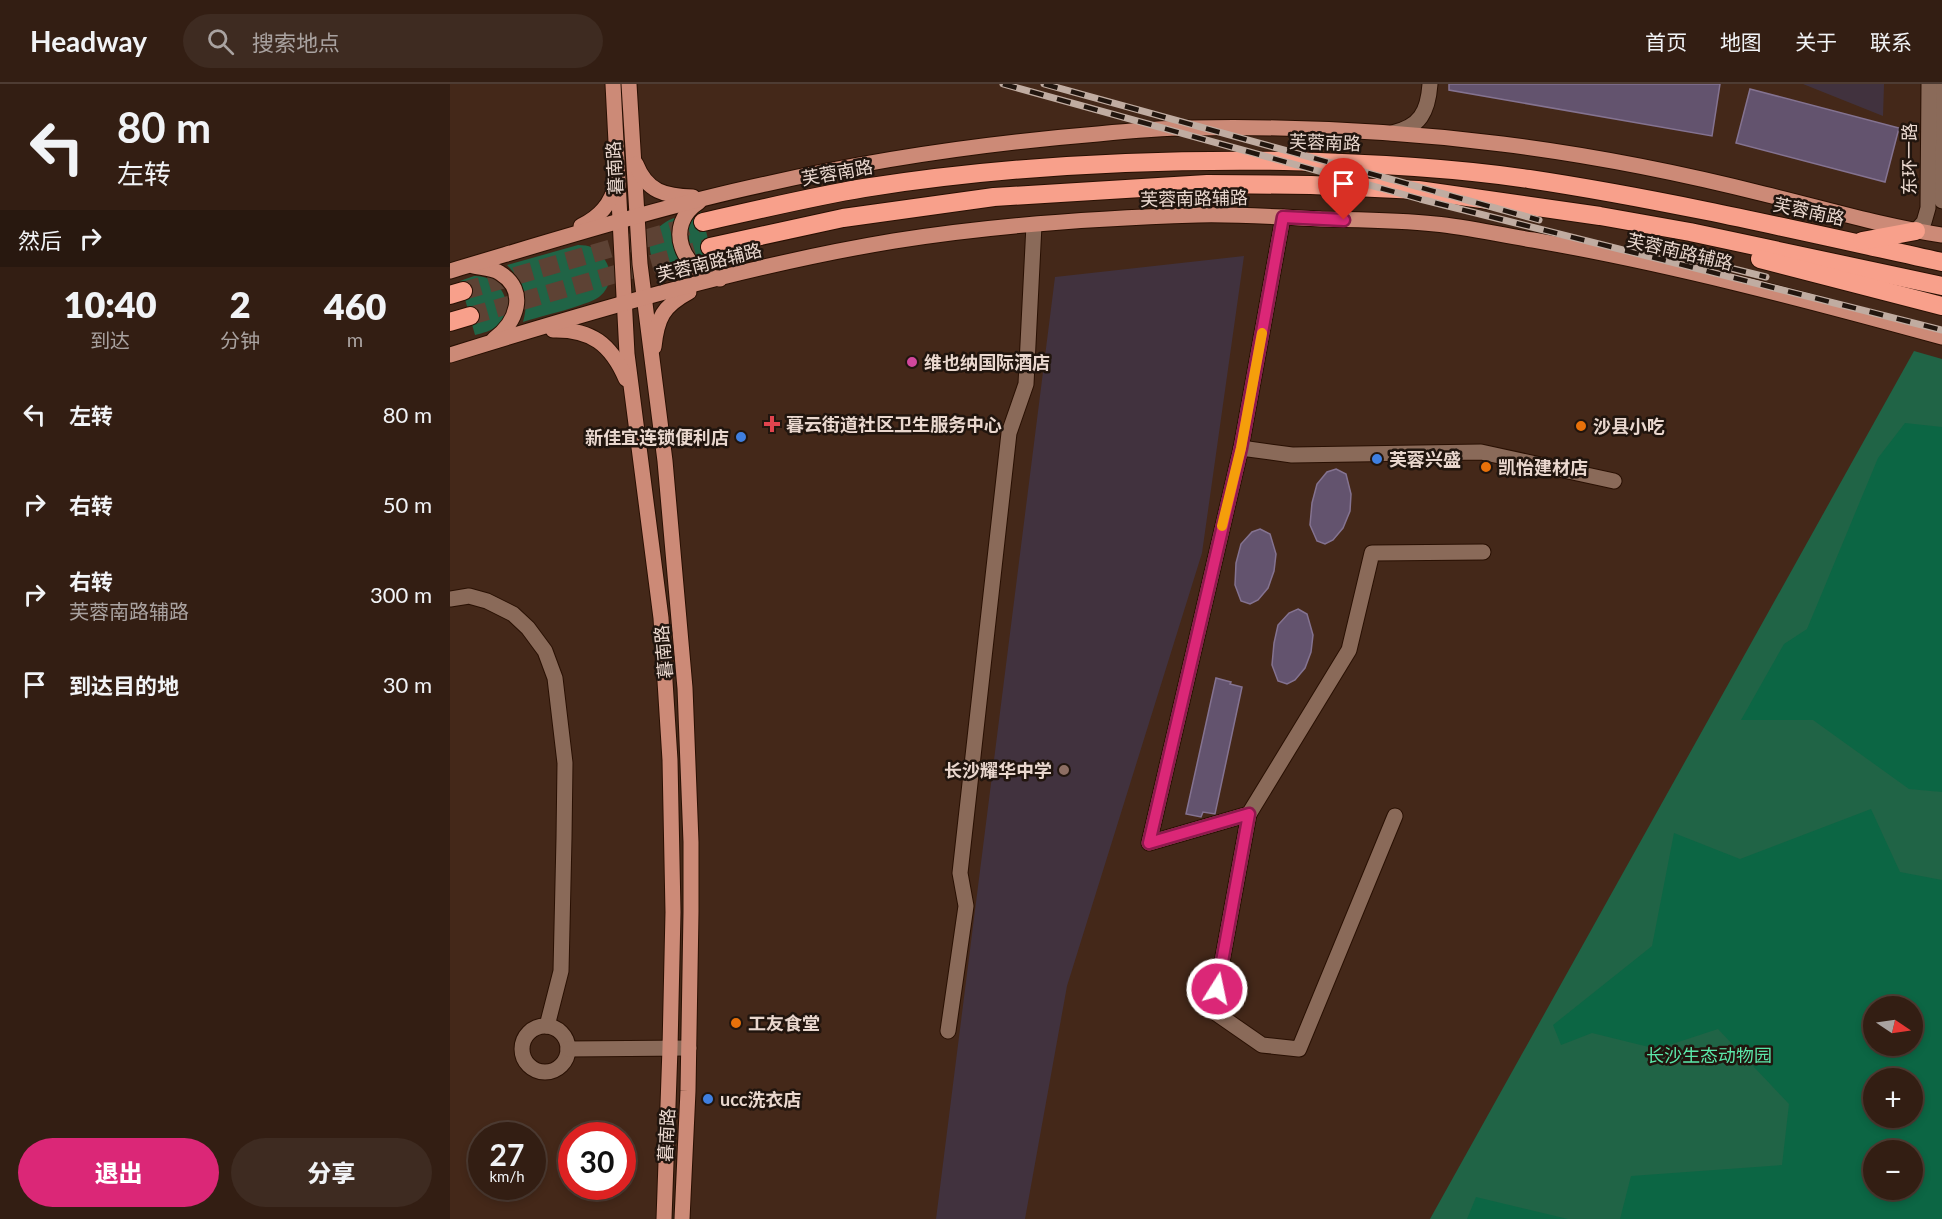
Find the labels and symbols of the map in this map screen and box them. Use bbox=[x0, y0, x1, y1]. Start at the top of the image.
street label: 东环一路 bbox=[1898, 123, 1920, 195]
street label: 芙蓉南路 bbox=[1289, 130, 1361, 154]
street label: 暮南路 bbox=[602, 140, 626, 196]
street label: 芙蓉南路 bbox=[800, 155, 874, 189]
pin bbox=[1318, 158, 1369, 220]
street label: 芙蓉南路辅路 bbox=[1140, 186, 1248, 210]
street label: 芙蓉南路 bbox=[1771, 193, 1847, 229]
street label: 芙蓉南路辅路 bbox=[1625, 228, 1735, 274]
street label: 芙蓉南路辅路 bbox=[654, 238, 764, 286]
place label: 维也纳国际酒店 bbox=[924, 351, 1050, 373]
marker: 维也纳国际酒店 bbox=[905, 355, 919, 369]
place label: 暮云街道社区卫生服务中心 bbox=[786, 413, 1002, 435]
marker: 暮云街道社区卫生服务中心 bbox=[763, 415, 781, 433]
place label: 沙县小吃 bbox=[1593, 415, 1665, 437]
marker: 沙县小吃 bbox=[1574, 419, 1588, 433]
place label: 新佳宜连锁便利店 bbox=[585, 426, 729, 448]
marker: 新佳宜连锁便利店 bbox=[734, 430, 748, 444]
place label: 芙蓉兴盛 bbox=[1389, 448, 1461, 470]
marker: 芙蓉兴盛 bbox=[1370, 452, 1384, 466]
place label: 凯怡建材店 bbox=[1498, 456, 1588, 478]
marker: 凯怡建材店 bbox=[1479, 460, 1493, 474]
street label: 暮南路 bbox=[650, 624, 676, 680]
place label: 长沙耀华中学 bbox=[944, 759, 1052, 781]
marker: 长沙耀华中学 bbox=[1057, 763, 1071, 777]
position arrow bbox=[1185, 957, 1249, 1021]
north arrow bbox=[1863, 996, 1923, 1056]
place label: 工友食堂 bbox=[748, 1012, 820, 1034]
marker: 工友食堂 bbox=[729, 1016, 743, 1030]
park label: 长沙生态动物园 bbox=[1646, 1044, 1772, 1066]
place label: ucc洗衣店 bbox=[720, 1088, 801, 1110]
marker: ucc洗衣店 bbox=[701, 1092, 715, 1106]
street label: 暮南路 bbox=[654, 1107, 678, 1163]
speed limit sign: 30 bbox=[558, 1122, 636, 1200]

